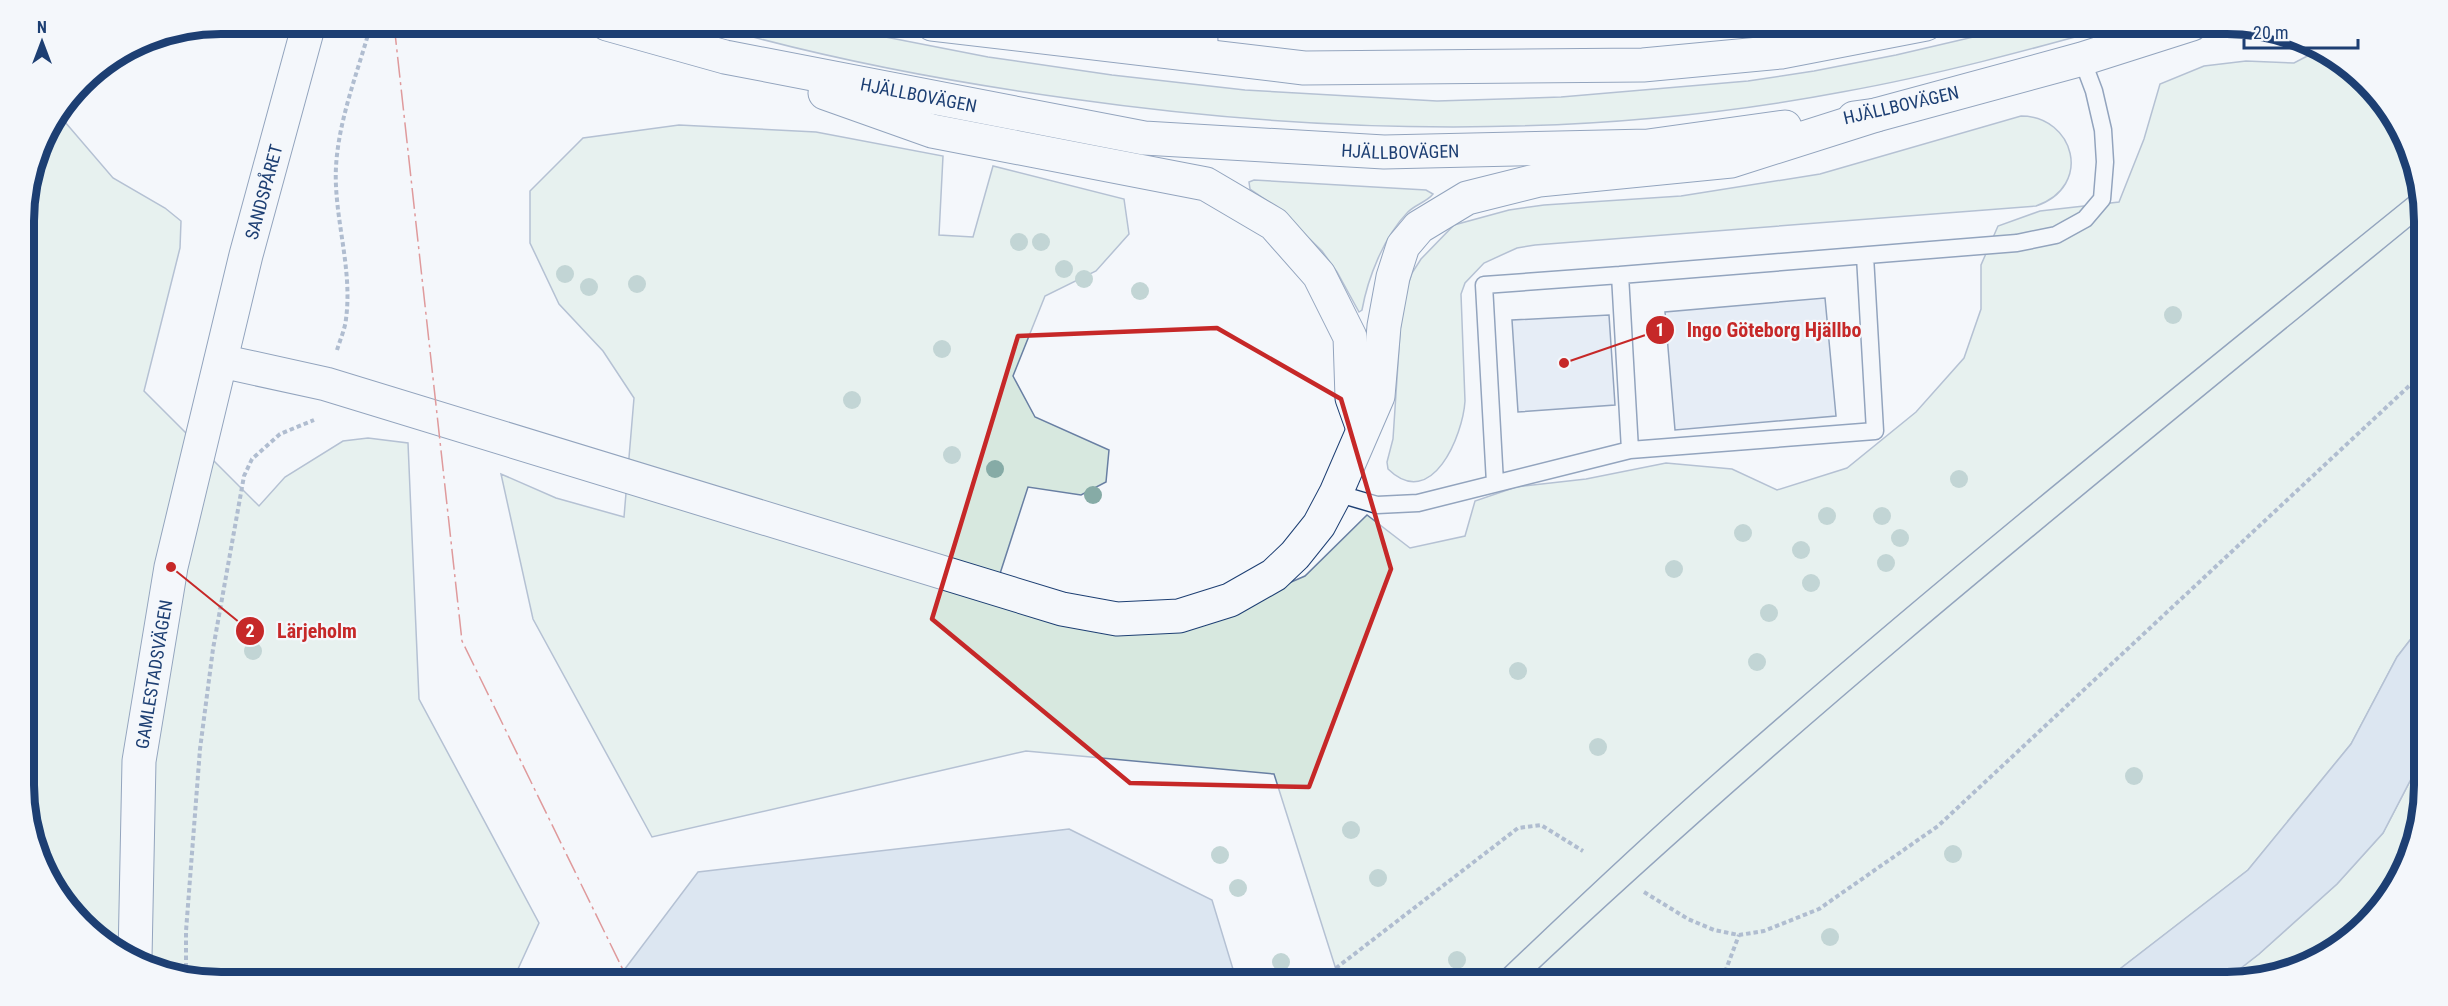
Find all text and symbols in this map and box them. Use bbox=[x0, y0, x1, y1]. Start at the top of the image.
north arrow bbox=[12, 12, 72, 72]
scale bar bbox=[2244, 12, 2358, 50]
text: N bbox=[37, 18, 47, 37]
text: 20 m bbox=[2253, 22, 2288, 43]
street label: HJÄLLBOVÄGEN bbox=[859, 73, 979, 116]
street label: HJÄLLBOVÄGEN bbox=[1841, 81, 1961, 129]
street label: HJÄLLBOVÄGEN bbox=[1341, 139, 1460, 163]
street label: SANDSPÅRET bbox=[240, 142, 286, 242]
callout: Ingo Göteborg Hjällbo bbox=[1645, 311, 1873, 349]
text: Ingo Göteborg Hjällbo bbox=[1687, 318, 1861, 342]
text: 1 bbox=[1655, 319, 1665, 340]
street label: GAMLESTADSVÄGEN bbox=[131, 598, 176, 750]
callout: Lärjeholm bbox=[235, 612, 369, 650]
text: Lärjeholm bbox=[277, 619, 357, 643]
text: 2 bbox=[245, 620, 255, 641]

